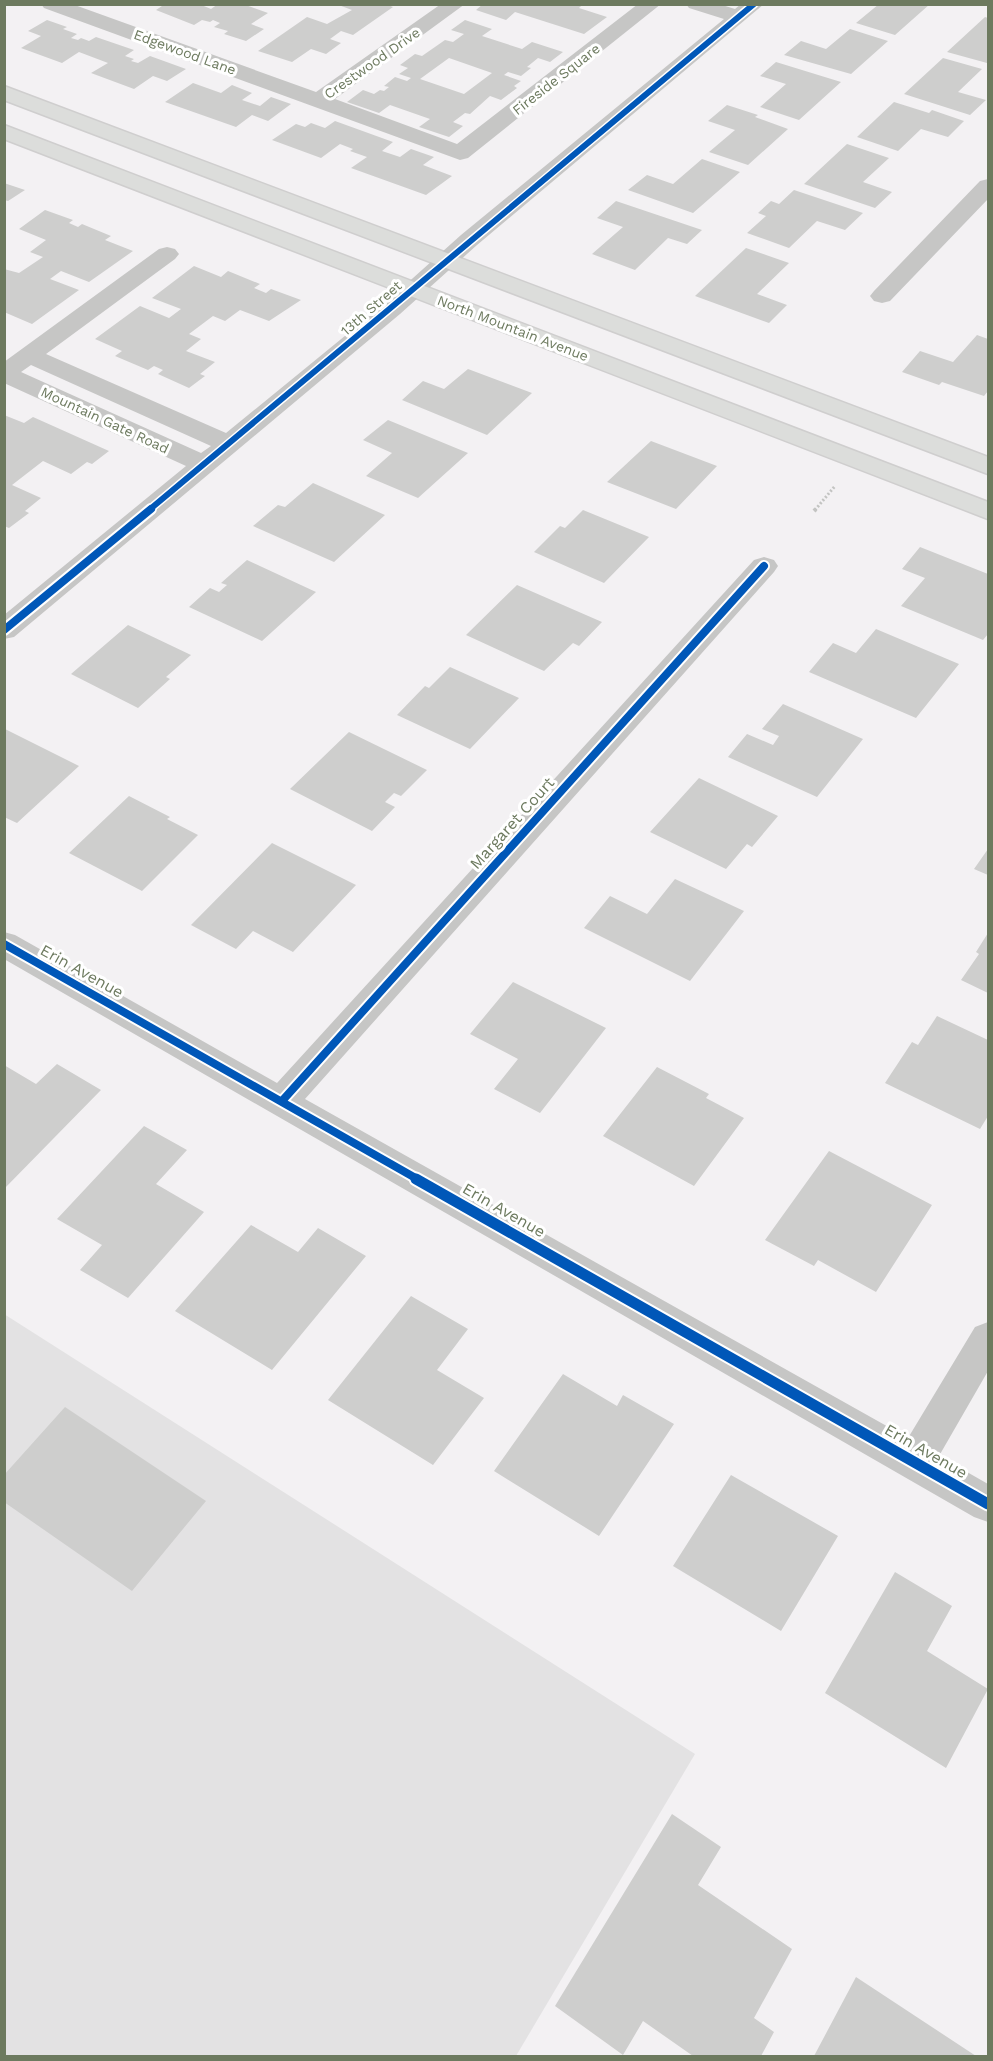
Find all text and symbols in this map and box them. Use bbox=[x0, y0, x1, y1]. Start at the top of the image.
street label: Crestwood Drive bbox=[321, 24, 423, 102]
street label: Edgewood Lane bbox=[132, 26, 238, 78]
street label: Fireside Square bbox=[509, 40, 603, 118]
street label: 13th Street bbox=[337, 277, 405, 339]
street label: North Mountain Avenue bbox=[435, 292, 591, 364]
street label: Mountain Gate Road bbox=[39, 383, 171, 457]
street label: Margaret Court bbox=[466, 773, 558, 873]
street label: Erin Avenue bbox=[37, 940, 127, 1002]
street label: Erin Avenue bbox=[459, 1179, 549, 1241]
street label: Erin Avenue bbox=[881, 1420, 971, 1482]

